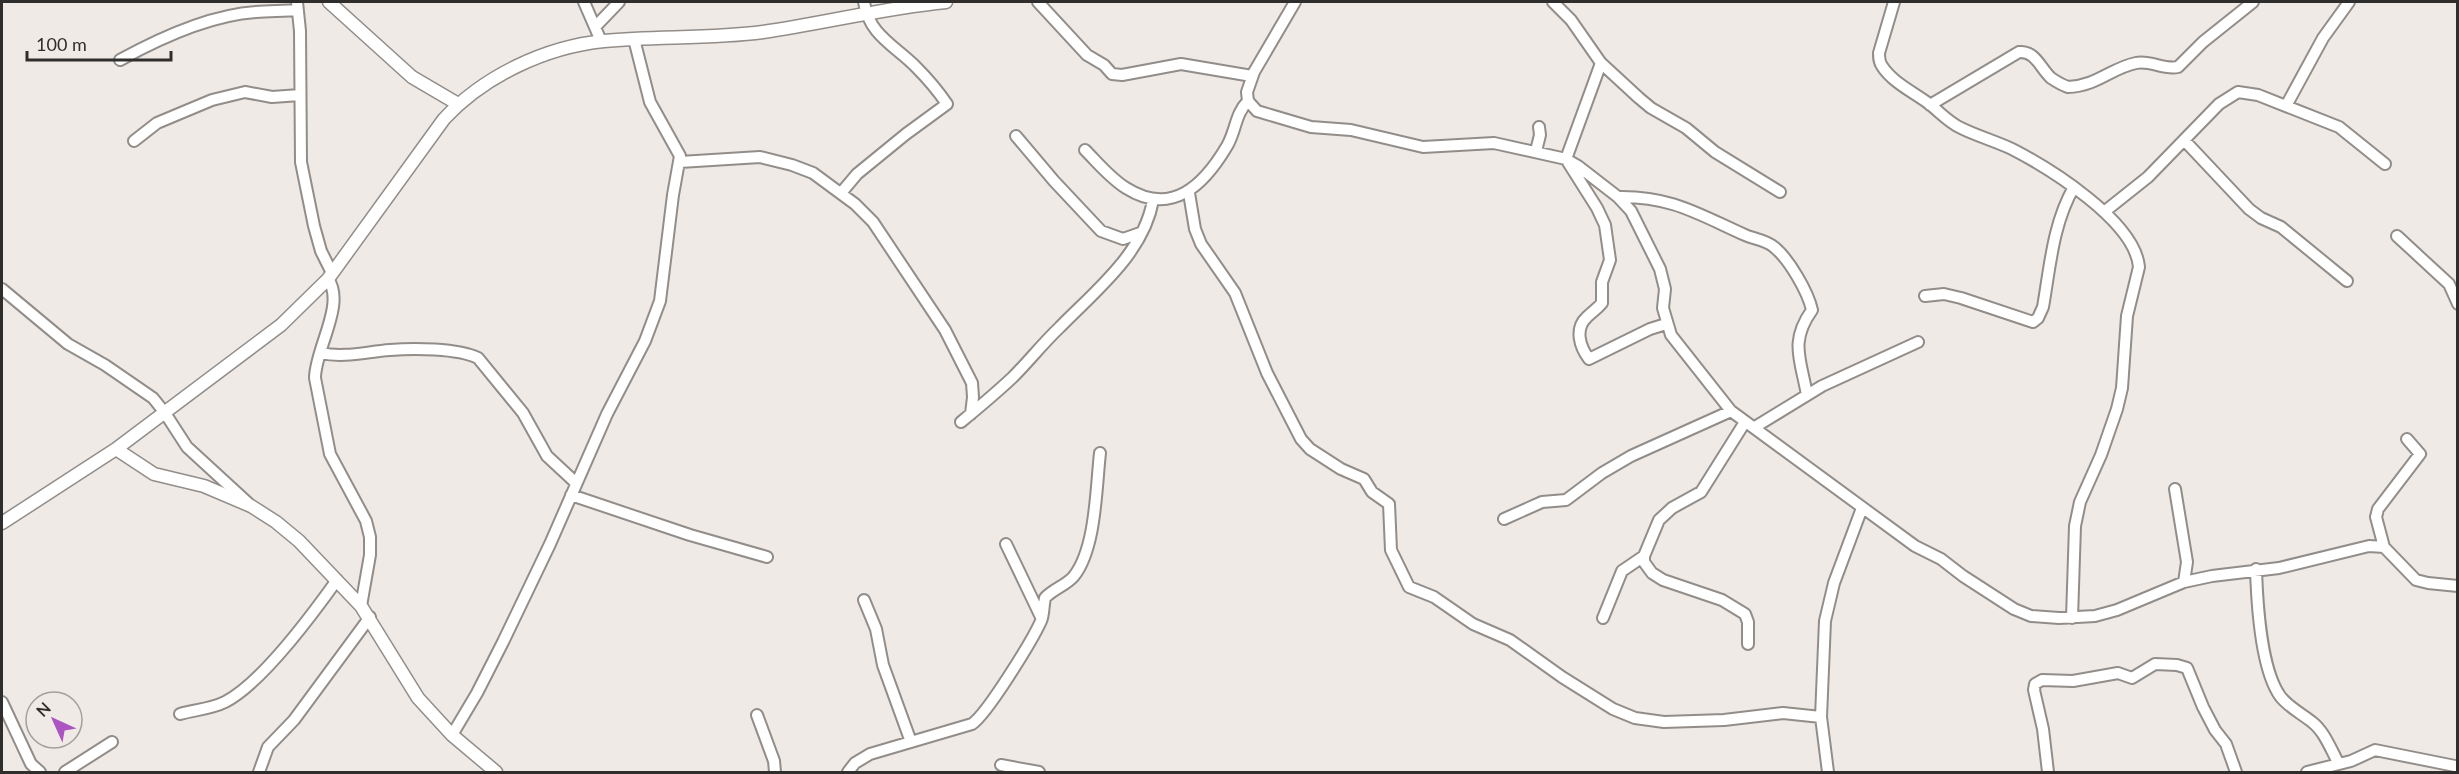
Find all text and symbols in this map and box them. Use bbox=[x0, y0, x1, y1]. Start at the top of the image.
scale bar bbox=[27, 24, 171, 62]
text: 100 m bbox=[36, 33, 87, 55]
north arrow bbox=[24, 690, 84, 750]
text: N bbox=[32, 698, 54, 720]

